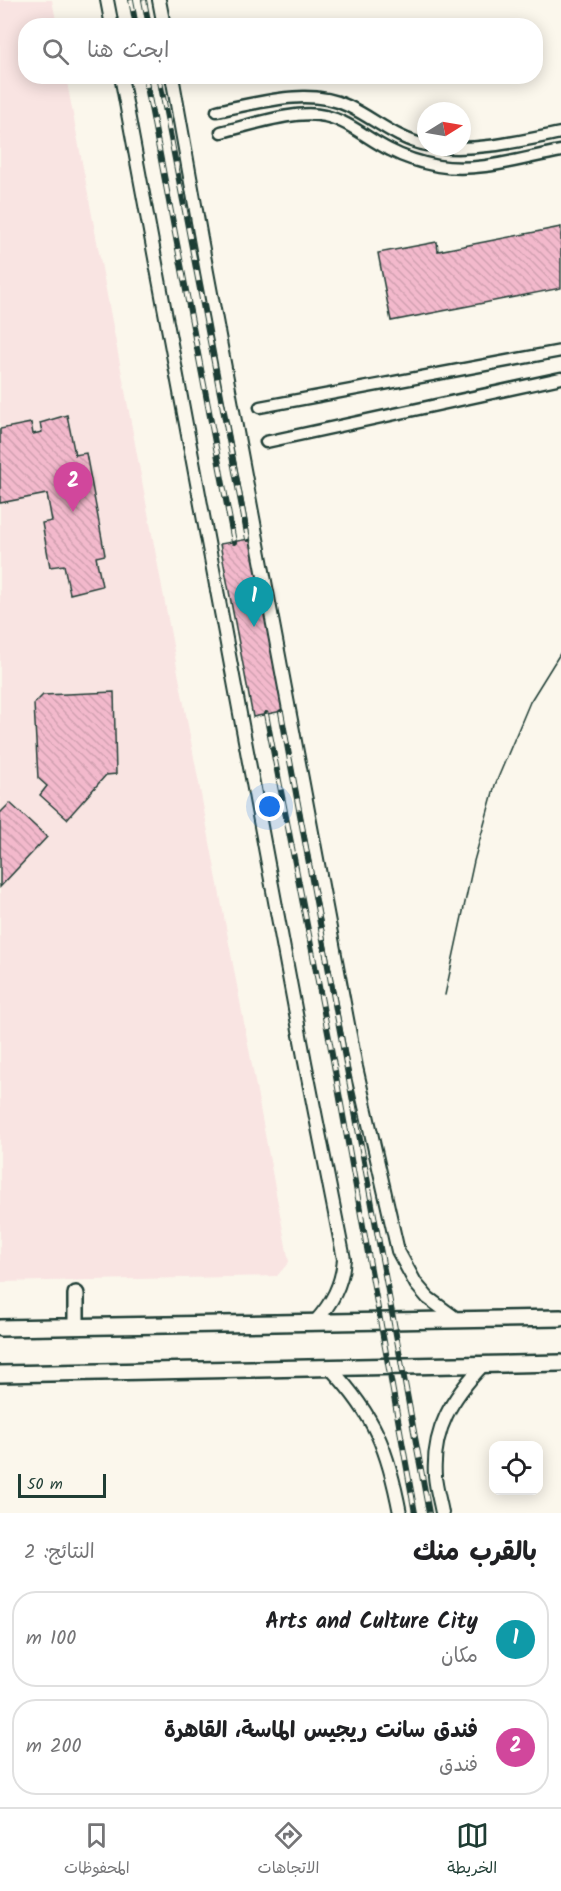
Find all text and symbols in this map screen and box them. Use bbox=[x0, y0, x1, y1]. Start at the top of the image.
search box bbox=[18, 18, 543, 84]
text: ابحث هنا bbox=[87, 34, 169, 69]
icon: search bbox=[39, 35, 72, 68]
north arrow bbox=[417, 102, 471, 156]
pin: 2 bbox=[54, 462, 92, 512]
pin: 1 bbox=[234, 578, 274, 627]
your location bbox=[255, 792, 284, 821]
map controls bbox=[489, 1441, 543, 1495]
button: locate bbox=[489, 1441, 543, 1495]
scale bar bbox=[18, 1471, 106, 1498]
text: 50 m bbox=[27, 1472, 63, 1497]
text: بالقرب منك bbox=[413, 1532, 537, 1574]
text: النتائج: 2 bbox=[24, 1537, 95, 1569]
text: Arts and Culture City bbox=[265, 1605, 478, 1640]
text: 100 m bbox=[26, 1623, 76, 1655]
text: 1 bbox=[512, 1623, 519, 1655]
text: مكان bbox=[441, 1641, 478, 1673]
text: فندق سانت ريجيس الماسة، القاهرة bbox=[164, 1714, 478, 1749]
text: 200 m bbox=[26, 1731, 82, 1763]
text: 2 bbox=[510, 1731, 521, 1763]
text: فندق bbox=[439, 1750, 478, 1782]
tab: المحفوظات bbox=[64, 1819, 130, 1882]
tab: الاتجاهات bbox=[258, 1819, 319, 1882]
tab: الخريطة bbox=[447, 1819, 497, 1882]

